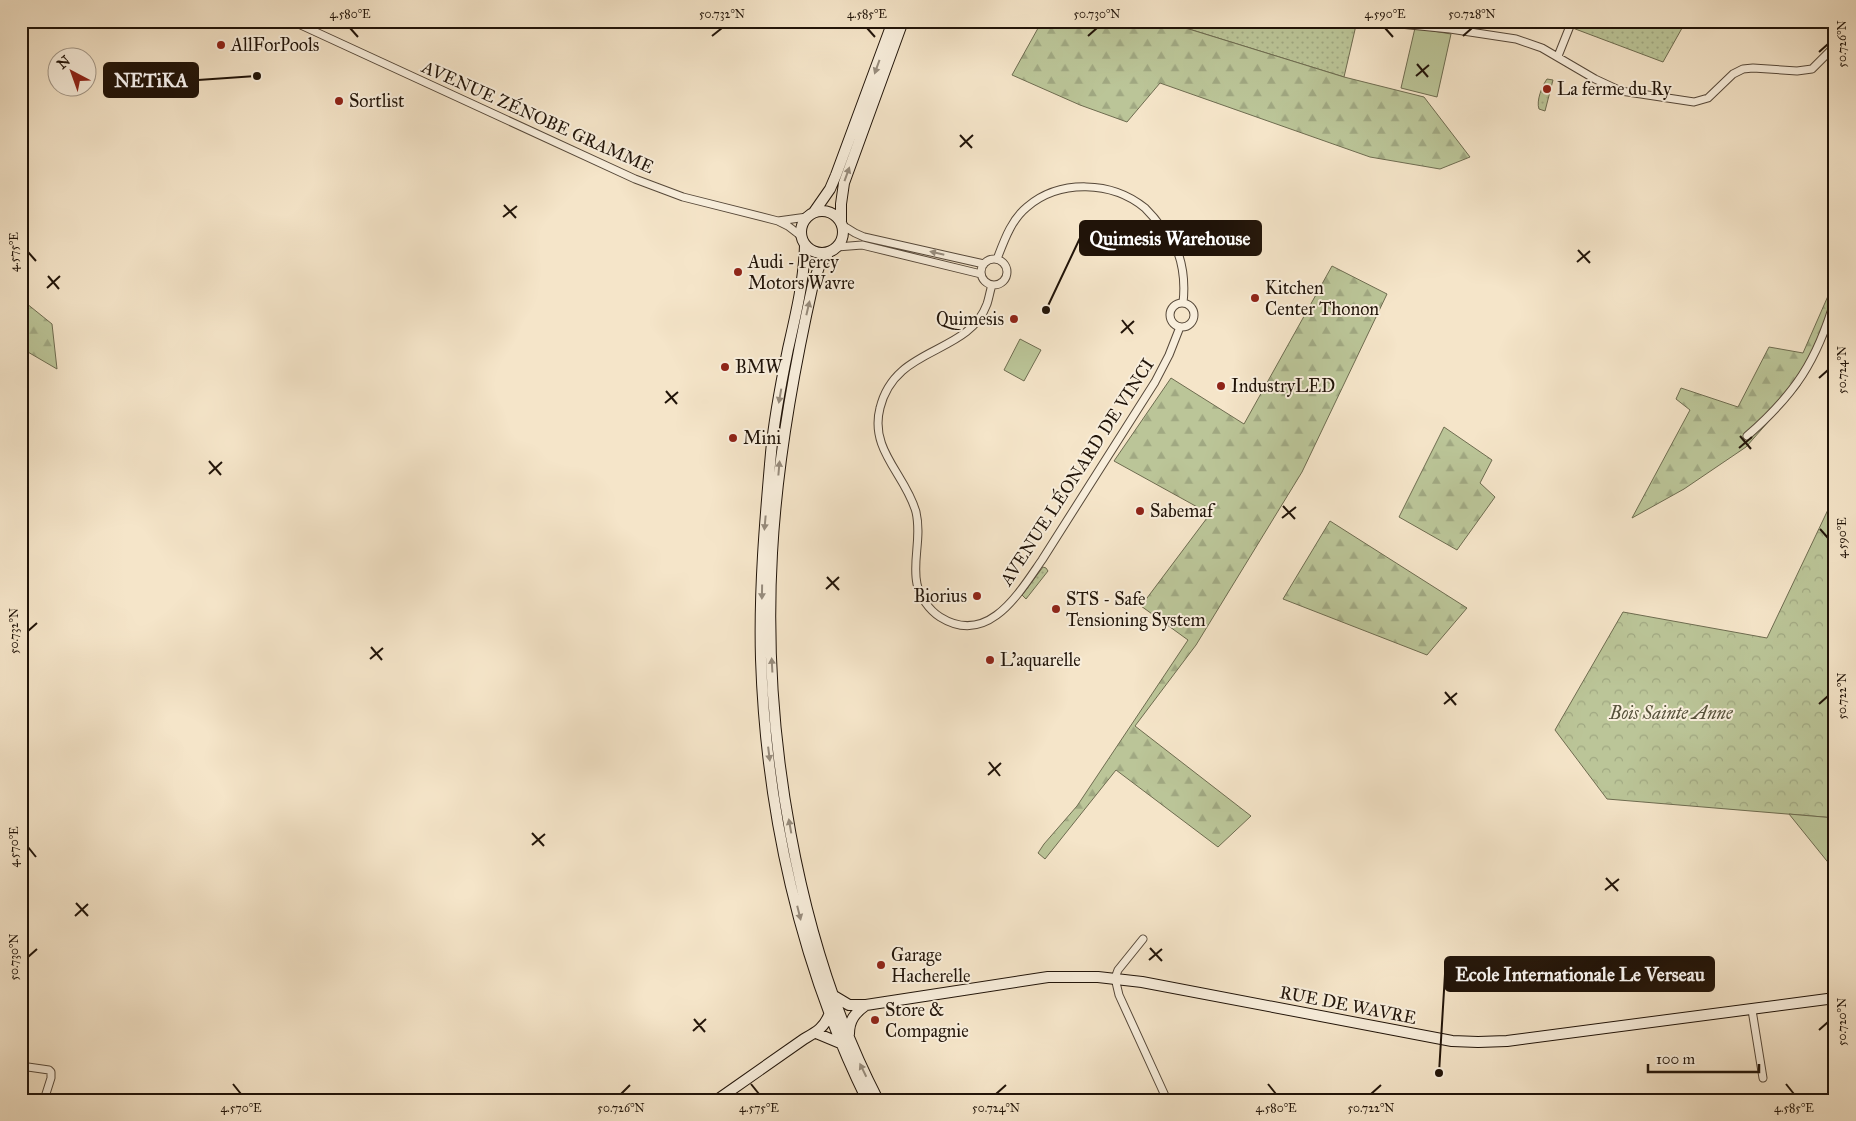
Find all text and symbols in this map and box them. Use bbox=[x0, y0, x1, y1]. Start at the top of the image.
text: 4.580°E bbox=[329, 7, 371, 21]
text: 50.732°N bbox=[699, 7, 745, 21]
text: 4.585°E bbox=[847, 7, 887, 21]
text: 50.730°N bbox=[1073, 7, 1121, 21]
text: 4.590°E bbox=[1364, 7, 1406, 21]
text: 50.728°N bbox=[1448, 7, 1496, 21]
text: 50.726°N bbox=[1835, 20, 1849, 68]
place label: AllForPools bbox=[230, 34, 319, 56]
marker: AllForPools bbox=[215, 39, 227, 51]
north arrow bbox=[48, 48, 98, 98]
text: N bbox=[54, 52, 74, 73]
street label: AVENUE ZÉNOBE GRAMME bbox=[418, 54, 658, 178]
one-way arrow bbox=[873, 60, 881, 75]
callout: NETiKA bbox=[104, 63, 198, 97]
text: NETiKA bbox=[114, 69, 188, 92]
place label: La ferme du Ry bbox=[1557, 78, 1672, 100]
marker: La ferme du Ry bbox=[1541, 83, 1553, 95]
place label: Sortlist bbox=[349, 90, 405, 112]
marker: Sortlist bbox=[333, 95, 345, 107]
one-way arrow bbox=[844, 166, 851, 181]
callout: Quimesis Warehouse bbox=[1080, 221, 1261, 255]
text: Quimesis Warehouse bbox=[1090, 227, 1251, 251]
text: 4.575°E bbox=[7, 232, 21, 272]
one-way arrow bbox=[929, 249, 944, 257]
place label: Audi - Percy Motors Wavre bbox=[747, 251, 855, 294]
marker: Audi - Percy Motors Wavre bbox=[732, 266, 744, 278]
place label: Kitchen Center Thonon bbox=[1265, 277, 1379, 320]
marker: Kitchen Center Thonon bbox=[1249, 292, 1261, 304]
one-way arrow bbox=[804, 300, 812, 315]
place label: Quimesis bbox=[936, 308, 1004, 330]
marker: Quimesis bbox=[1008, 313, 1020, 325]
text: 50.724°N bbox=[1835, 346, 1849, 394]
street label: AVENUE LÉONARD DE VINCI bbox=[993, 353, 1159, 590]
place label: BMW bbox=[735, 356, 783, 378]
marker: BMW bbox=[719, 361, 731, 373]
place label: IndustryLED bbox=[1231, 375, 1335, 397]
marker: IndustryLED bbox=[1215, 380, 1227, 392]
one-way arrow bbox=[775, 389, 783, 405]
place label: Mini bbox=[743, 427, 781, 449]
marker: Mini bbox=[727, 432, 739, 444]
one-way arrow bbox=[776, 459, 784, 475]
place label: Sabemaf bbox=[1150, 500, 1216, 522]
marker: Sabemaf bbox=[1134, 505, 1146, 517]
one-way arrow bbox=[761, 516, 769, 532]
text: 4.590°E bbox=[1835, 517, 1849, 559]
one-way arrow bbox=[758, 584, 766, 600]
place label: Biorius bbox=[913, 585, 967, 607]
place label: STS - Safe Tensioning System bbox=[1066, 588, 1206, 632]
marker: Biorius bbox=[971, 590, 983, 602]
marker: STS - Safe Tensioning System bbox=[1050, 603, 1062, 615]
text: 50.732°N bbox=[7, 608, 21, 654]
place label: L'aquarelle bbox=[1000, 649, 1081, 672]
marker: L'aquarelle bbox=[984, 654, 996, 666]
one-way arrow bbox=[768, 657, 776, 673]
text: 50.722°N bbox=[1835, 672, 1849, 720]
park label: Bois Sainte Anne bbox=[1608, 702, 1734, 724]
one-way arrow bbox=[765, 746, 773, 762]
one-way arrow bbox=[786, 818, 794, 834]
text: 4.570°E bbox=[7, 826, 21, 868]
one-way arrow bbox=[795, 906, 803, 921]
text: 50.730°N bbox=[7, 933, 21, 981]
place label: Garage Hacherelle bbox=[891, 944, 971, 987]
callout: Ecole Internationale Le Verseau bbox=[1445, 957, 1714, 991]
marker: Garage Hacherelle bbox=[875, 959, 887, 971]
text: Ecole Internationale Le Verseau bbox=[1455, 963, 1706, 986]
street label: RUE DE WAVRE bbox=[1278, 981, 1418, 1029]
text: 50.720°N bbox=[1835, 998, 1849, 1046]
place label: Store & Compagnie bbox=[885, 999, 969, 1043]
marker: Store & Compagnie bbox=[869, 1014, 881, 1026]
scale bar bbox=[1648, 1041, 1760, 1073]
text: 100 m bbox=[1656, 1050, 1696, 1068]
one-way arrow bbox=[859, 1063, 867, 1077]
text: 4.570°E bbox=[220, 1101, 262, 1115]
text: 50.726°N bbox=[597, 1101, 645, 1115]
text: 4.575°E bbox=[739, 1101, 779, 1115]
text: 50.724°N bbox=[972, 1101, 1020, 1115]
text: 4.580°E bbox=[1255, 1101, 1297, 1115]
text: 50.722°N bbox=[1347, 1101, 1395, 1115]
text: 4.585°E bbox=[1774, 1101, 1814, 1115]

